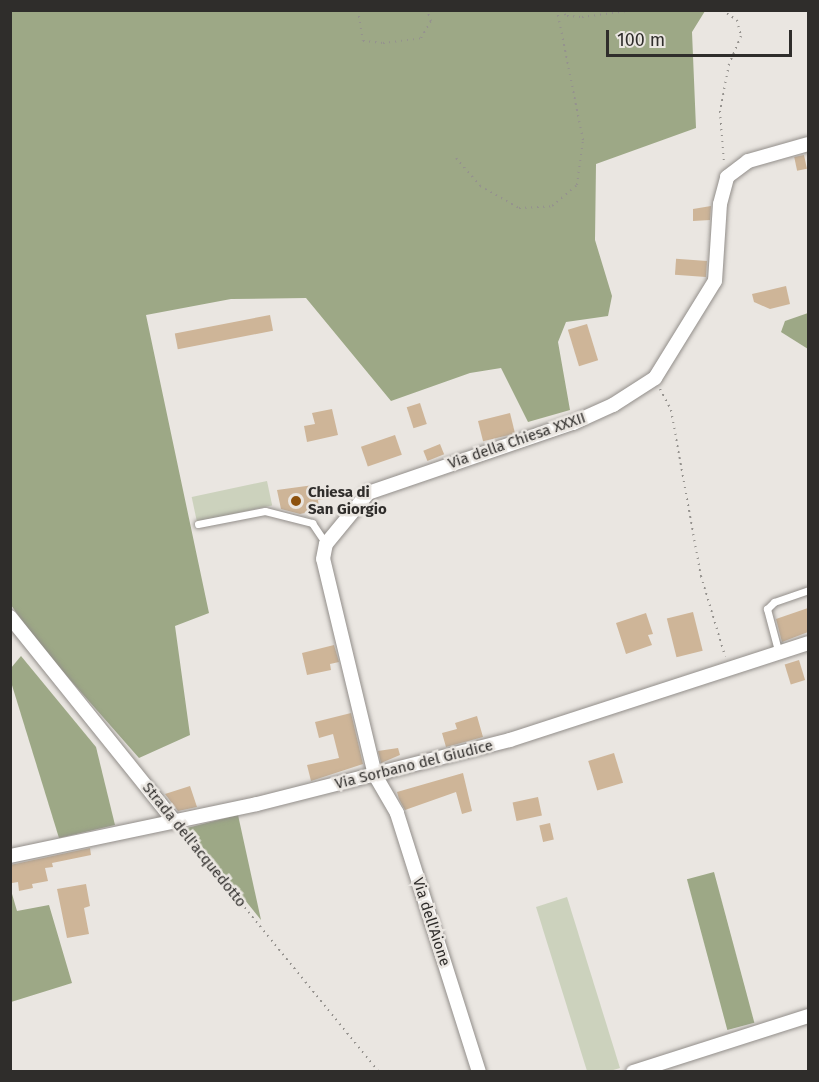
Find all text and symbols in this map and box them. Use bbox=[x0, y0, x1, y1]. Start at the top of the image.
scale bar bbox=[609, 18, 795, 56]
text: 100 m bbox=[617, 29, 665, 51]
street label: Via della Chiesa XXXII bbox=[446, 409, 588, 473]
place label: Chiesa di San Giorgio bbox=[308, 483, 387, 518]
marker: Chiesa di San Giorgio bbox=[289, 494, 303, 508]
street label: Via Sorbano del Giudice bbox=[333, 737, 495, 793]
street label: Strada dell'acquedotto bbox=[138, 779, 250, 911]
street label: Via dell'Aione bbox=[408, 876, 454, 968]

